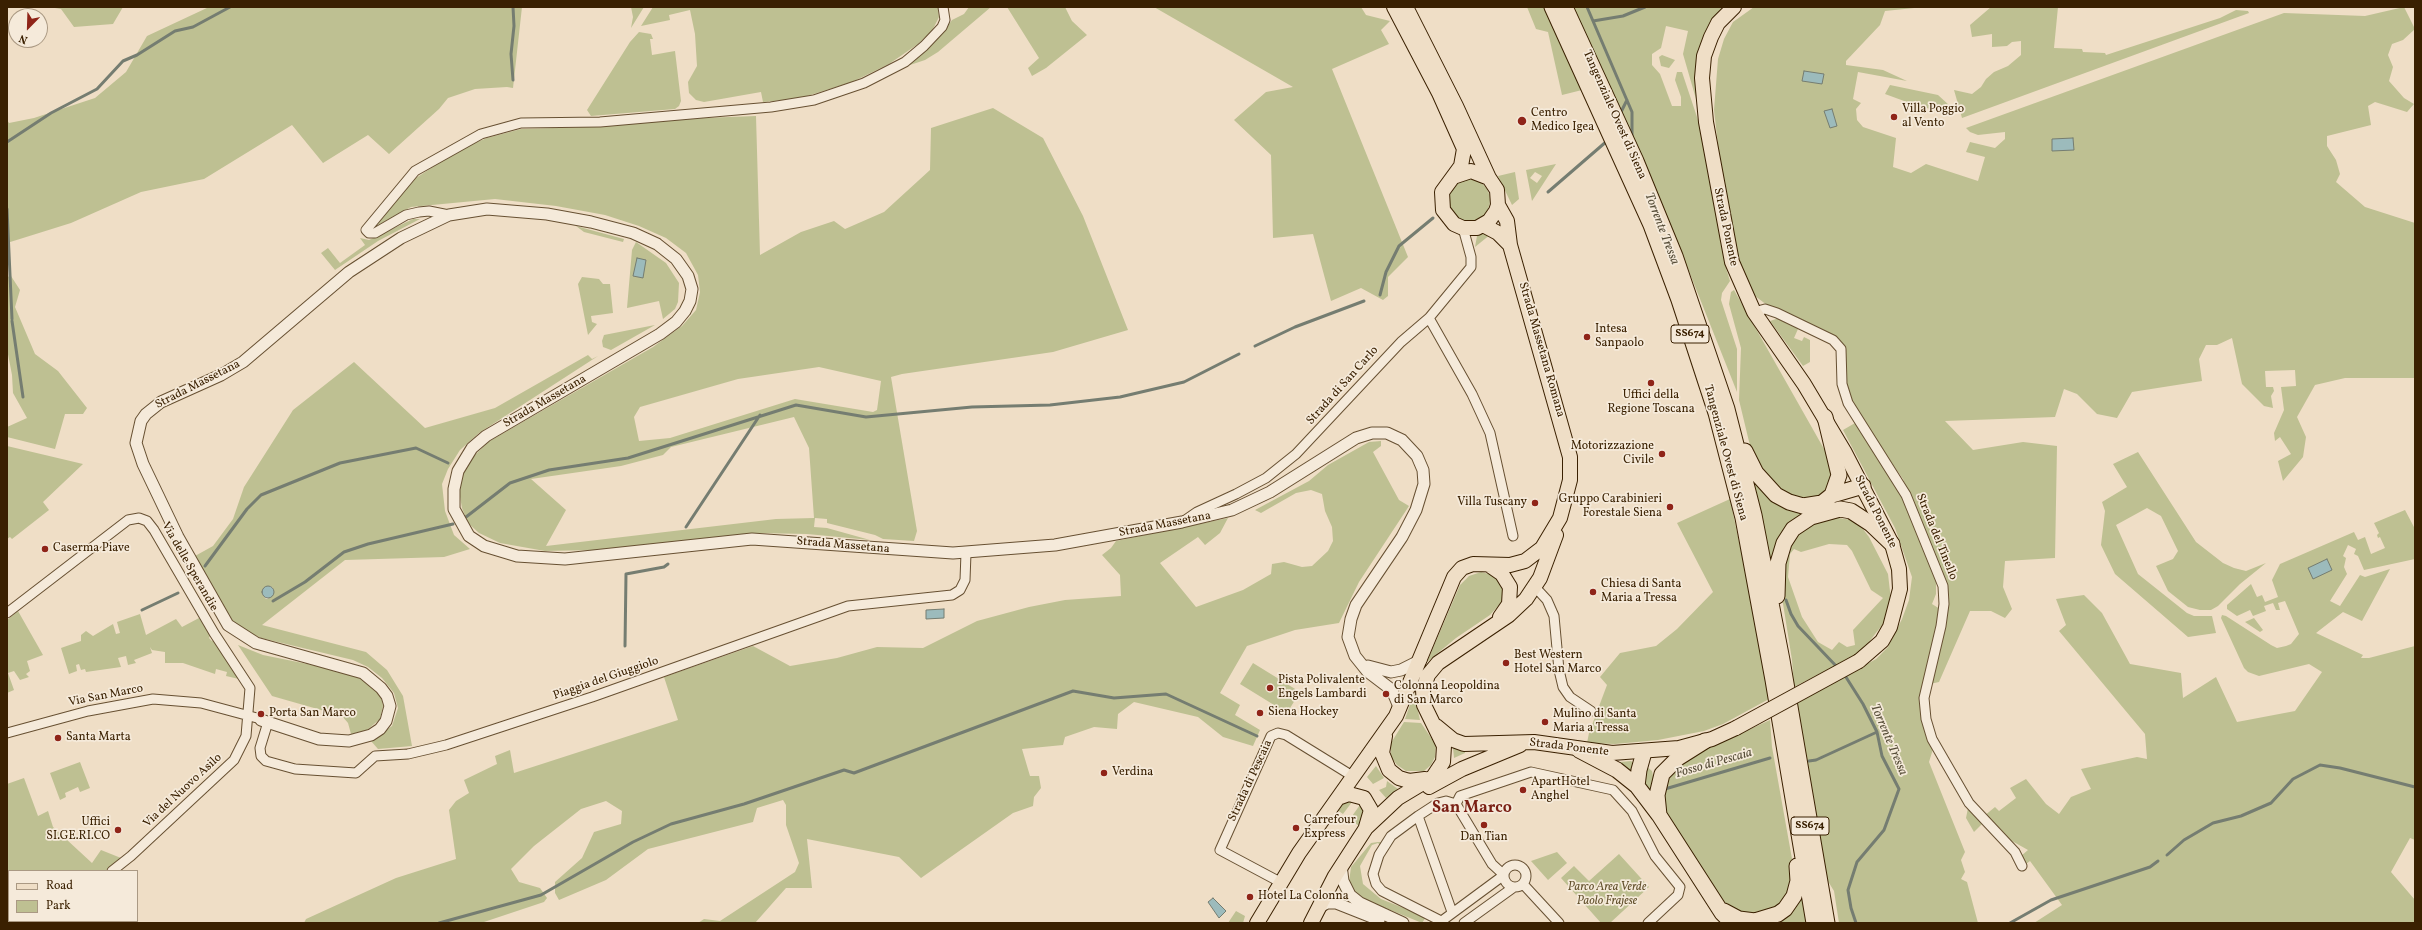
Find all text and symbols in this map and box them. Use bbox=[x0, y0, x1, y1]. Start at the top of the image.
north arrow bbox=[8, 8, 48, 48]
text: N bbox=[17, 30, 30, 47]
street label: Tangenziale Ovest di Siena bbox=[1579, 48, 1649, 182]
place label: Villa Poggio al Vento bbox=[1902, 103, 1964, 131]
place label: Centro Medico Igea bbox=[1531, 107, 1594, 135]
marker: Villa Poggio al Vento bbox=[1889, 112, 1899, 122]
marker: Centro Medico Igea bbox=[1516, 115, 1528, 127]
street label: Strada Ponente bbox=[1710, 186, 1740, 268]
water label: Torrente Tressa bbox=[1640, 191, 1682, 267]
street label: Strada Massetana Romana bbox=[1515, 281, 1567, 419]
place label: Intesa Sanpaolo bbox=[1595, 323, 1644, 351]
road number: SS674 bbox=[1671, 325, 1709, 343]
marker: Intesa Sanpaolo bbox=[1582, 332, 1592, 342]
street label: Strada di San Carlo bbox=[1304, 344, 1382, 428]
street label: Strada Massetana bbox=[153, 357, 243, 413]
street label: Strada Massetana bbox=[501, 372, 589, 432]
marker: Uffici della Regione Toscana bbox=[1646, 378, 1656, 388]
street label: Tangenziale Ovest di Siena bbox=[1700, 384, 1750, 522]
place label: Uffici della Regione Toscana bbox=[1607, 389, 1695, 417]
place label: Motorizzazione Civile bbox=[1571, 440, 1654, 468]
marker: Motorizzazione Civile bbox=[1657, 449, 1667, 459]
street label: Strada Ponente bbox=[1850, 473, 1900, 551]
street label: Strada del Tinello bbox=[1912, 492, 1960, 582]
place label: Gruppo Carabinieri Forestale Siena bbox=[1559, 493, 1662, 521]
place label: Villa Tuscany bbox=[1457, 496, 1527, 510]
marker: Villa Tuscany bbox=[1530, 498, 1540, 508]
marker: Gruppo Carabinieri Forestale Siena bbox=[1665, 502, 1675, 512]
street label: Strada Massetana bbox=[1118, 509, 1212, 541]
street label: Via delle Sperandie bbox=[158, 520, 220, 614]
street label: Strada Massetana bbox=[796, 535, 890, 557]
place label: Caserma Piave bbox=[53, 542, 130, 556]
marker: Caserma Piave bbox=[40, 544, 50, 554]
place label: Chiesa di Santa Maria a Tressa bbox=[1601, 578, 1682, 606]
marker: Chiesa di Santa Maria a Tressa bbox=[1588, 587, 1598, 597]
place label: Best Western Hotel San Marco bbox=[1514, 649, 1601, 677]
street label: Piaggia del Giuggiolo bbox=[551, 654, 661, 704]
marker: Best Western Hotel San Marco bbox=[1501, 658, 1511, 668]
place label: Pista Polivalente Engels Lambardi bbox=[1278, 674, 1367, 702]
place label: Colonna Leopoldina di San Marco bbox=[1394, 680, 1500, 708]
street label: Via San Marco bbox=[67, 682, 145, 710]
marker: Pista Polivalente Engels Lambardi bbox=[1265, 683, 1275, 693]
marker: Colonna Leopoldina di San Marco bbox=[1381, 689, 1391, 699]
water label: Torrente Tressa bbox=[1866, 702, 1910, 778]
place label: Siena Hockey bbox=[1268, 706, 1338, 720]
place label: Porta San Marco bbox=[269, 707, 356, 721]
marker: Siena Hockey bbox=[1255, 708, 1265, 718]
place label: Mulino di Santa Maria a Tressa bbox=[1553, 708, 1637, 736]
marker: Porta San Marco bbox=[256, 709, 266, 719]
marker: Mulino di Santa Maria a Tressa bbox=[1540, 717, 1550, 727]
place label: Santa Marta bbox=[66, 731, 131, 745]
marker: Santa Marta bbox=[53, 733, 63, 743]
street label: Strada Ponente bbox=[1528, 736, 1610, 760]
street label: Strada di Pescaia bbox=[1226, 738, 1276, 824]
water label: Fosso di Pescaia bbox=[1674, 746, 1754, 782]
street label: Via del Nuovo Asilo bbox=[141, 751, 225, 831]
place label: Verdina bbox=[1112, 766, 1153, 780]
marker: Verdina bbox=[1099, 768, 1109, 778]
place label: ApartHotel Anghel bbox=[1531, 776, 1590, 804]
marker: ApartHotel Anghel bbox=[1518, 785, 1528, 795]
district label: San Marco bbox=[1432, 799, 1512, 819]
place label: Carrefour Express bbox=[1304, 814, 1356, 842]
place label: Uffici SI.GE.RI.CO bbox=[46, 816, 110, 844]
road number: SS674 bbox=[1791, 817, 1829, 835]
marker: Dan Tian bbox=[1479, 820, 1489, 830]
marker: Carrefour Express bbox=[1291, 823, 1301, 833]
marker: Uffici SI.GE.RI.CO bbox=[113, 825, 123, 835]
place label: Dan Tian bbox=[1460, 831, 1508, 845]
legend bbox=[8, 870, 138, 922]
text: Road bbox=[46, 878, 73, 894]
park label: Parco Area Verde Paolo Frajese bbox=[1568, 881, 1646, 909]
place label: Hotel La Colonna bbox=[1258, 890, 1349, 904]
marker: Hotel La Colonna bbox=[1245, 892, 1255, 902]
text: Park bbox=[46, 898, 71, 914]

